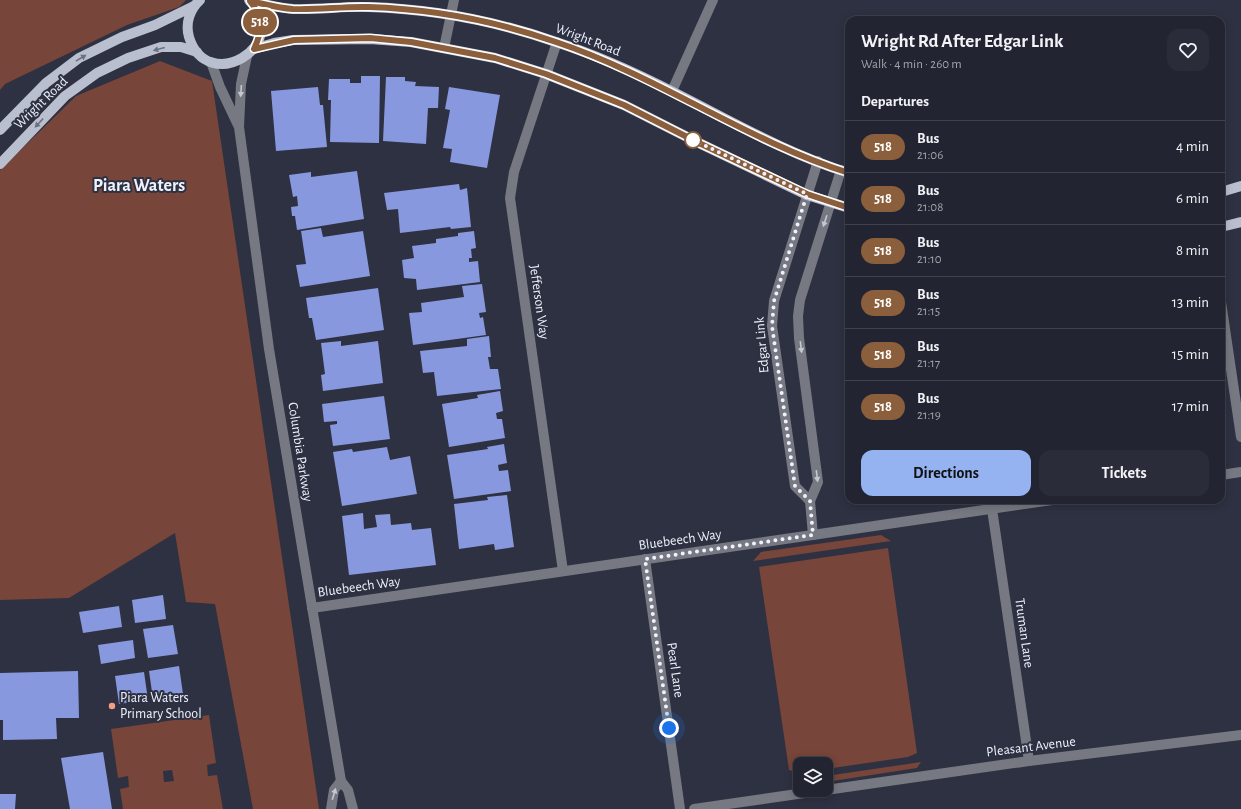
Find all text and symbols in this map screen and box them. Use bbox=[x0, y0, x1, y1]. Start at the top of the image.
line badge: 518 bbox=[237, 9, 283, 35]
text: 518 bbox=[251, 15, 269, 29]
street label: Wright Road bbox=[554, 21, 622, 59]
button: heart bbox=[1167, 29, 1209, 71]
text: Wright Rd After Edgar Link bbox=[861, 32, 1063, 51]
one-way arrow bbox=[153, 46, 165, 52]
one-way arrow bbox=[75, 54, 87, 61]
text: Walk · 4 min · 260 m bbox=[861, 58, 962, 71]
street label: Wright Road bbox=[12, 74, 70, 132]
one-way arrow bbox=[237, 85, 244, 97]
text: Departures bbox=[861, 94, 929, 109]
one-way arrow bbox=[35, 119, 44, 128]
unlabelled marker bbox=[684, 131, 702, 149]
text: Bus bbox=[917, 131, 939, 146]
text: 4 min bbox=[1176, 139, 1209, 154]
text: 518 bbox=[874, 140, 892, 154]
text: 21:06 bbox=[917, 149, 943, 162]
district label: Piara Waters bbox=[93, 177, 185, 195]
text: Bus bbox=[917, 183, 939, 198]
text: 6 min bbox=[1176, 191, 1209, 206]
text: 518 bbox=[874, 192, 892, 206]
text: 21:08 bbox=[917, 201, 943, 214]
one-way arrow bbox=[822, 215, 828, 227]
text: Bus bbox=[917, 235, 939, 250]
text: 8 min bbox=[1176, 243, 1209, 258]
text: 518 bbox=[874, 244, 892, 258]
text: 21:10 bbox=[917, 253, 942, 266]
street label: Jefferson Way bbox=[527, 264, 551, 340]
text: Bus bbox=[917, 287, 939, 302]
text: 13 min bbox=[1172, 295, 1209, 310]
text: 518 bbox=[874, 296, 892, 310]
text: 21:15 bbox=[917, 305, 940, 318]
street label: Edgar Link bbox=[753, 316, 771, 374]
text: Bus bbox=[917, 339, 939, 354]
one-way arrow bbox=[797, 341, 804, 353]
text: 15 min bbox=[1172, 347, 1209, 362]
text: 518 bbox=[874, 348, 892, 362]
text: 21:17 bbox=[917, 357, 940, 370]
text: Bus bbox=[917, 391, 939, 406]
text: 17 min bbox=[1172, 399, 1209, 414]
text: 518 bbox=[874, 400, 892, 414]
street label: Columbia Parkway bbox=[285, 401, 315, 503]
text: 21:19 bbox=[917, 409, 941, 422]
button: Directions bbox=[861, 450, 1031, 496]
button: Tickets bbox=[1039, 450, 1209, 496]
one-way arrow bbox=[814, 470, 820, 482]
street label: Bluebeech Way bbox=[638, 527, 722, 553]
street label: Bluebeech Way bbox=[317, 574, 401, 600]
street label: Truman Lane bbox=[1012, 597, 1036, 669]
street label: Pearl Lane bbox=[664, 641, 686, 699]
place label: Piara Waters Primary School bbox=[120, 691, 202, 721]
marker: Piara Waters Primary School bbox=[107, 701, 117, 711]
your location bbox=[659, 718, 679, 738]
street label: Pleasant Avenue bbox=[985, 735, 1077, 759]
map controls bbox=[793, 757, 833, 797]
button: layers bbox=[793, 757, 833, 797]
one-way arrow bbox=[331, 788, 337, 800]

